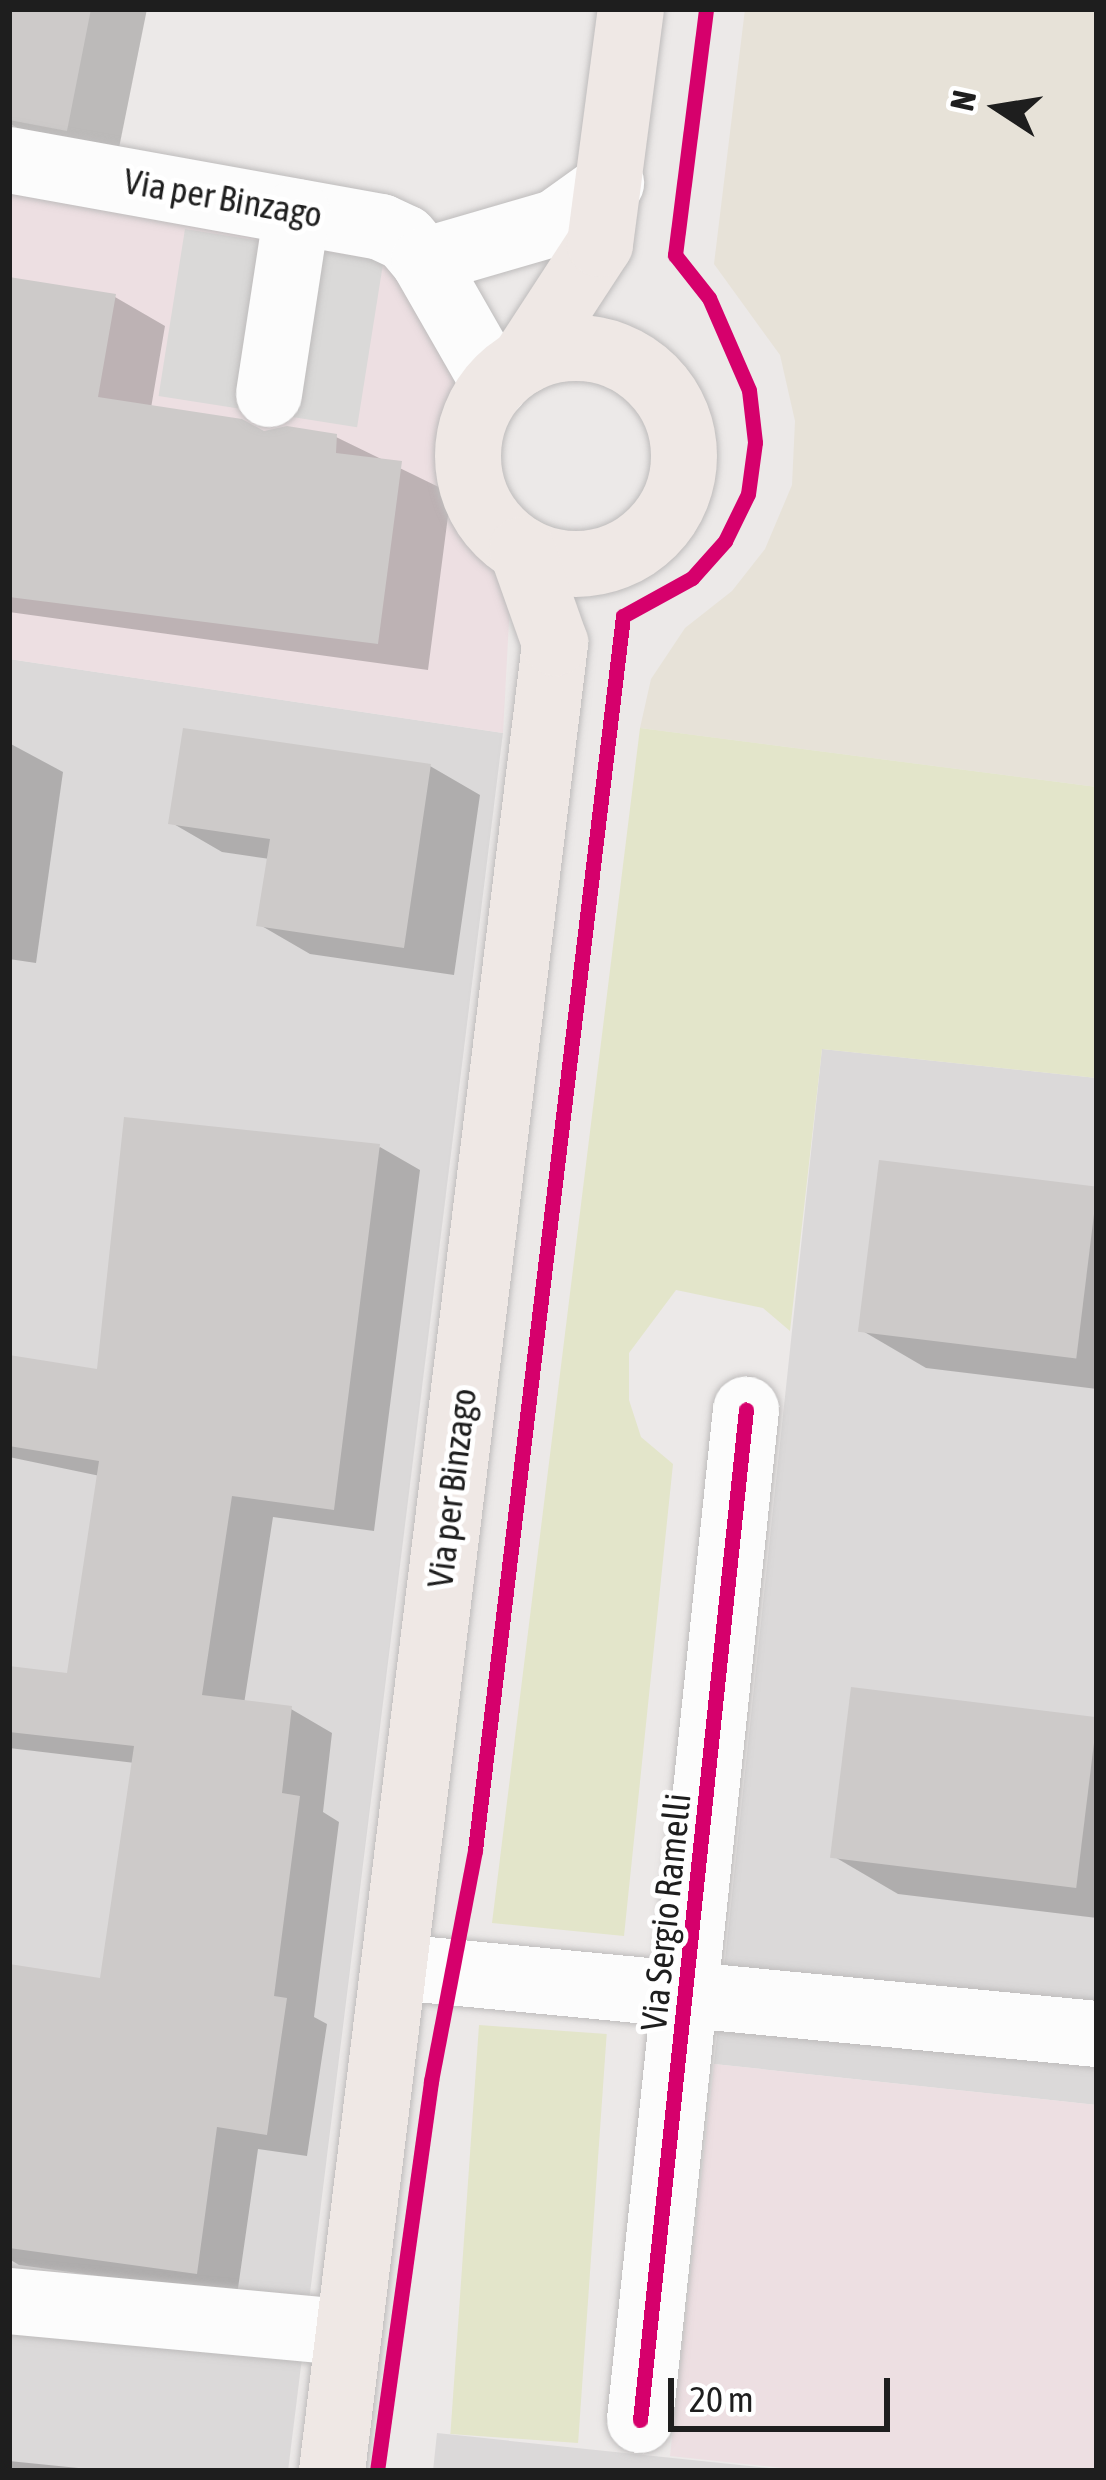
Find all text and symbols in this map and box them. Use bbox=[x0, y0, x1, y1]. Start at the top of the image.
north arrow bbox=[938, 48, 1058, 168]
text: N bbox=[942, 87, 983, 114]
street label: Via per Binzago bbox=[120, 159, 326, 237]
street label: Via per Binzago bbox=[418, 1386, 486, 1590]
street label: Via Sergio Ramelli bbox=[632, 1791, 700, 2033]
scale bar bbox=[674, 2354, 896, 2428]
text: 20 m bbox=[689, 2378, 754, 2420]

